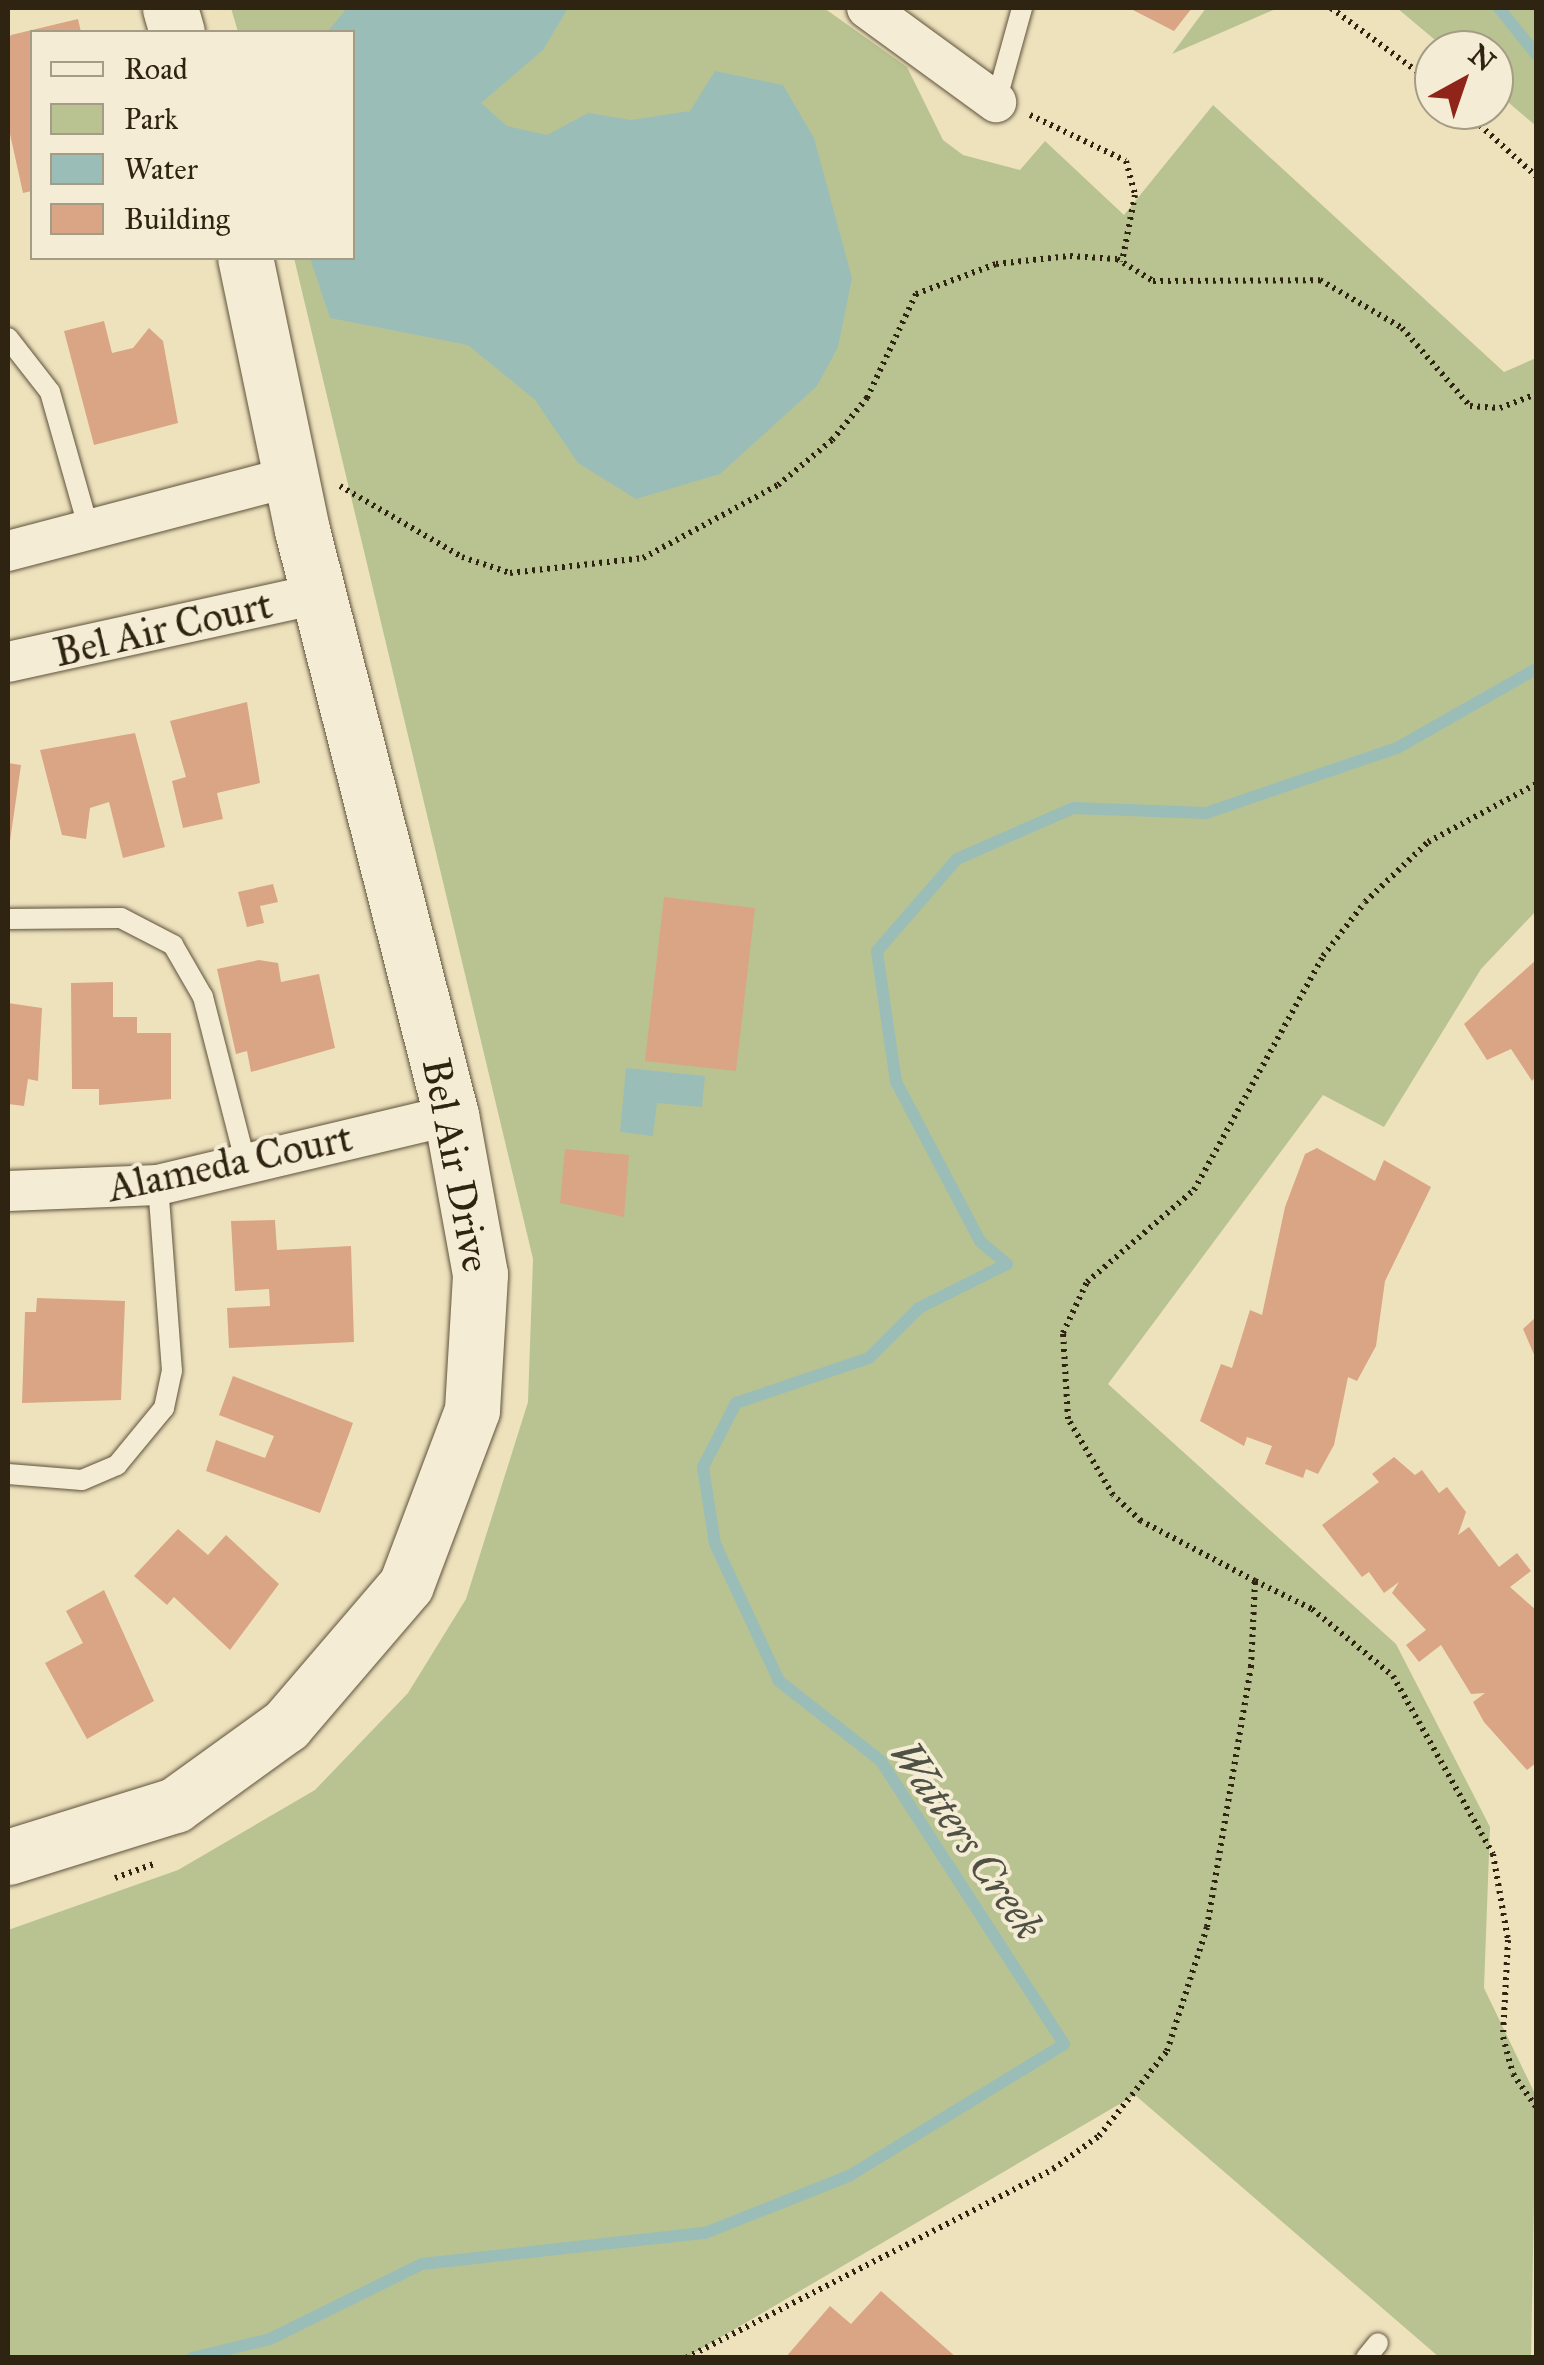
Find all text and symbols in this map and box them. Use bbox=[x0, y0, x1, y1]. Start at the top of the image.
legend bbox=[30, 30, 355, 260]
north arrow bbox=[1414, 30, 1514, 130]
text: N bbox=[1462, 37, 1503, 79]
text: Road bbox=[124, 51, 188, 87]
text: Park bbox=[124, 101, 178, 137]
text: Water bbox=[124, 151, 198, 187]
text: Building bbox=[124, 201, 230, 237]
street label: Bel Air Court bbox=[49, 581, 277, 677]
street label: Bel Air Drive bbox=[412, 1054, 500, 1276]
street label: Alameda Court bbox=[103, 1114, 357, 1212]
water label: Watters Creek bbox=[880, 1731, 1054, 1949]

